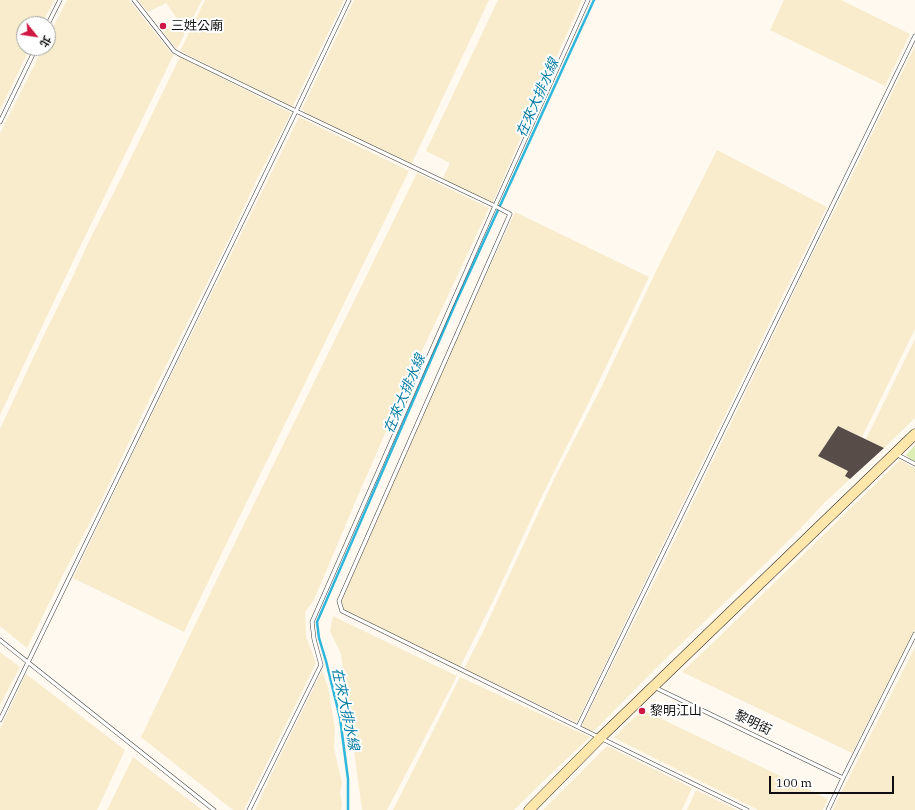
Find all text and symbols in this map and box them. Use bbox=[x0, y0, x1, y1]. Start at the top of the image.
north arrow bbox=[16, 16, 56, 56]
place label: 三姓公廟 bbox=[171, 18, 223, 34]
marker: 三姓公廟 bbox=[158, 21, 168, 31]
text: 北 bbox=[37, 33, 54, 50]
water label: 在來大排水線 bbox=[513, 56, 563, 140]
water label: 在來大排水線 bbox=[381, 352, 429, 436]
water label: 在來大排水線 bbox=[328, 666, 362, 752]
place label: 黎明江山 bbox=[650, 703, 702, 719]
marker: 黎明江山 bbox=[637, 706, 647, 716]
street label: 黎明街 bbox=[732, 707, 774, 739]
scale bar bbox=[771, 768, 896, 794]
text: 100 m bbox=[776, 775, 812, 790]

